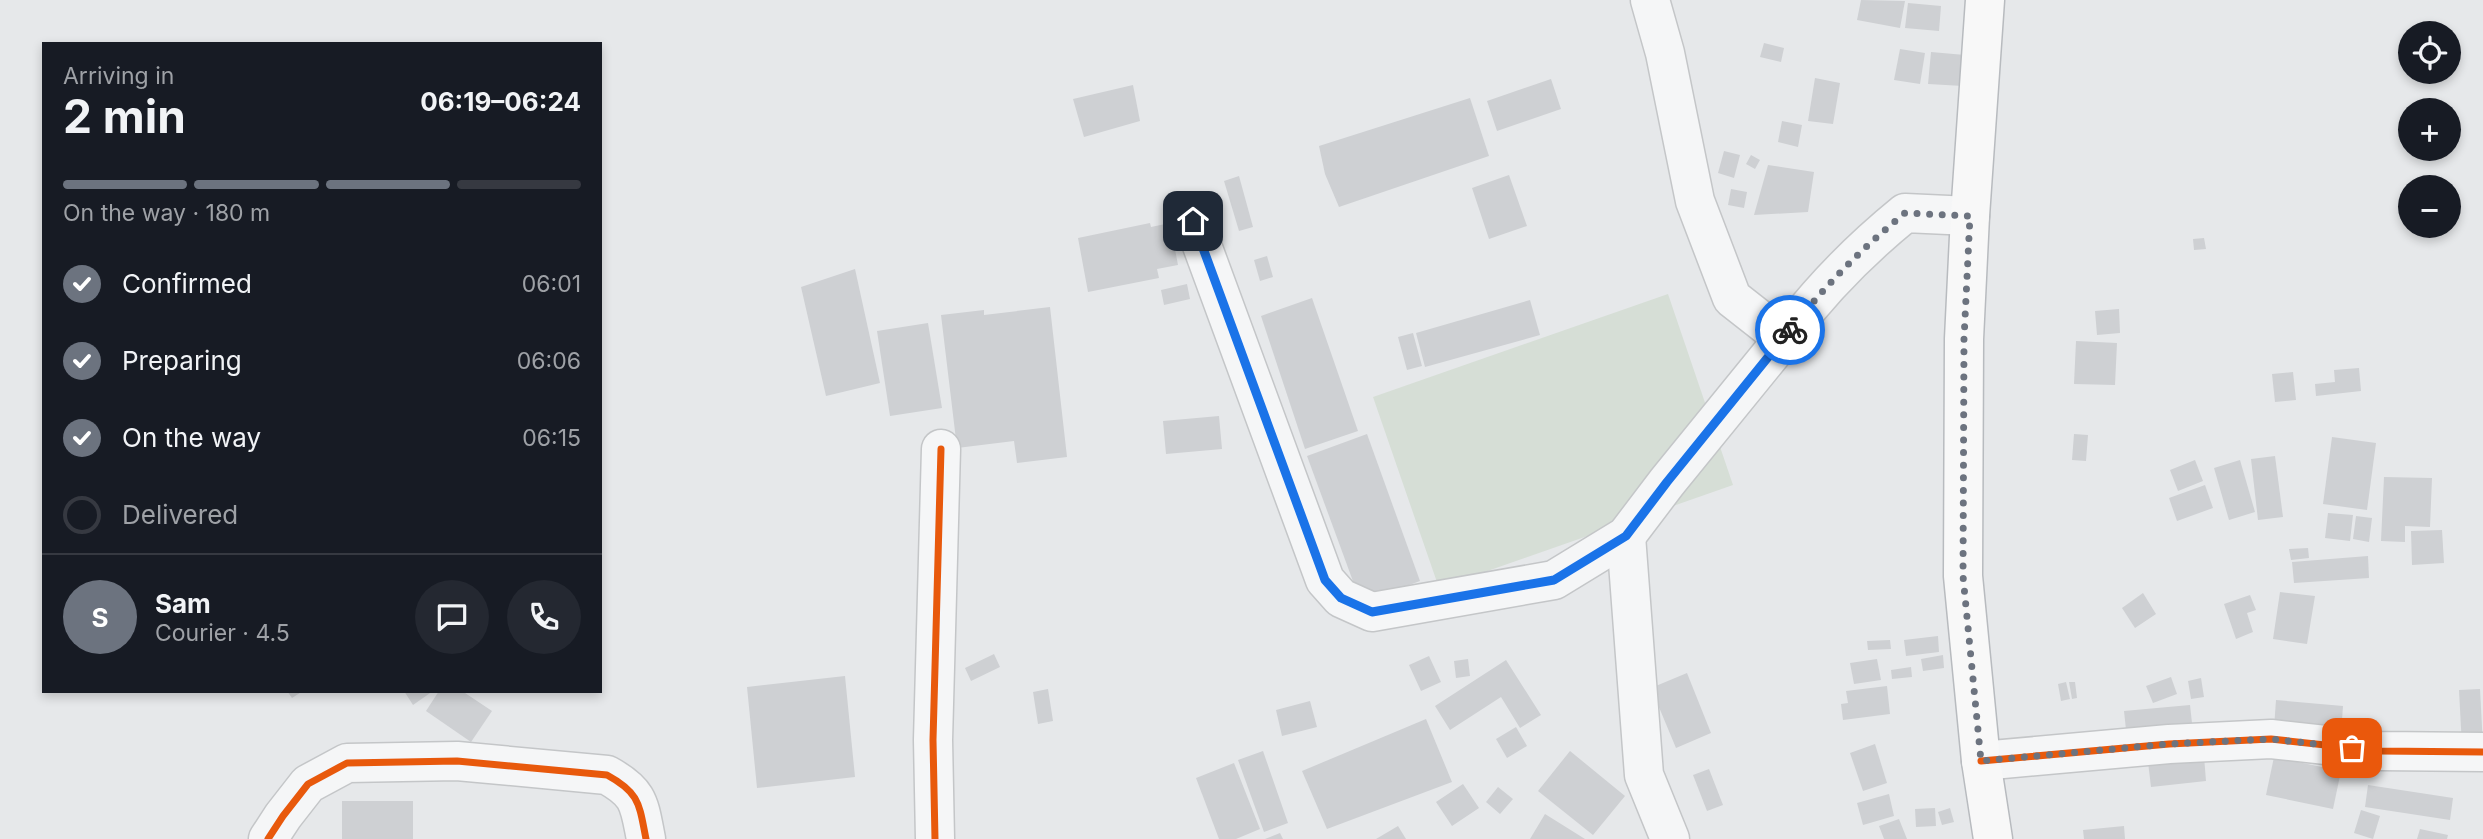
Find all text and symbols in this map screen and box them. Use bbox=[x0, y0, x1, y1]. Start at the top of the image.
map controls bbox=[2398, 21, 2461, 238]
button: locate bbox=[2398, 21, 2461, 84]
text: Arriving in bbox=[63, 62, 174, 90]
text: 06:19–06:24 bbox=[420, 86, 581, 117]
text: 2 min bbox=[63, 88, 186, 144]
button: + bbox=[2398, 98, 2461, 161]
button: − bbox=[2398, 175, 2461, 238]
pin bbox=[1163, 191, 1223, 251]
text: On the way · 180 m bbox=[63, 199, 270, 227]
icon: home bbox=[1174, 202, 1212, 240]
icon: check bbox=[63, 265, 101, 303]
text: Confirmed bbox=[122, 268, 252, 299]
text: 06:01 bbox=[522, 270, 581, 298]
courier bbox=[1755, 295, 1825, 365]
icon: bike bbox=[1771, 311, 1809, 349]
icon: check bbox=[63, 342, 101, 380]
text: Preparing bbox=[122, 345, 242, 376]
text: 06:06 bbox=[517, 347, 581, 375]
icon: check bbox=[63, 419, 101, 457]
text: On the way bbox=[122, 422, 261, 453]
text: 06:15 bbox=[522, 424, 581, 452]
text: Delivered bbox=[122, 499, 238, 530]
button: chat bbox=[415, 580, 489, 654]
button: phone bbox=[507, 580, 581, 654]
text: Sam bbox=[155, 588, 211, 619]
text: S bbox=[91, 602, 109, 633]
text: Courier · 4.5 bbox=[155, 619, 290, 647]
pin bbox=[2322, 718, 2382, 778]
icon: bag bbox=[2333, 729, 2371, 767]

